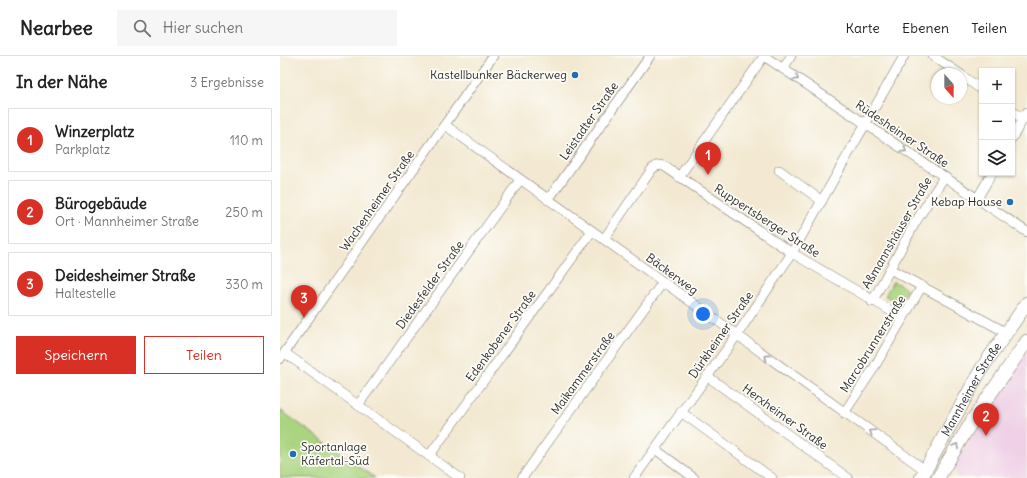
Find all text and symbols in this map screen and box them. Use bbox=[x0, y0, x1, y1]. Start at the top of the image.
search box bbox=[117, 10, 397, 46]
text: Nearbee bbox=[20, 16, 93, 40]
icon: search bbox=[131, 17, 153, 39]
text: Hier suchen bbox=[163, 18, 243, 37]
text: Karte bbox=[846, 19, 880, 37]
text: Ebenen bbox=[902, 19, 949, 37]
text: Teilen bbox=[971, 19, 1007, 37]
place label: Kastellbunker Bäckerweg bbox=[430, 67, 567, 82]
north arrow bbox=[931, 68, 967, 104]
map controls bbox=[979, 68, 1015, 176]
button: + bbox=[979, 68, 1015, 104]
marker: Kastellbunker Bäckerweg bbox=[570, 70, 580, 80]
text: In der Nähe bbox=[16, 71, 108, 93]
one-way arrow bbox=[792, 73, 799, 80]
text: 3 Ergebnisse bbox=[190, 74, 264, 91]
street label: Leistadter Straße bbox=[556, 79, 621, 163]
street label: Rüdesheimer Straße bbox=[853, 97, 952, 170]
button: − bbox=[979, 104, 1015, 140]
text: Winzerplatz bbox=[55, 122, 135, 141]
text: 1 bbox=[27, 132, 33, 149]
text: 110 m bbox=[230, 132, 263, 149]
button: layers bbox=[979, 140, 1015, 176]
text: Parkplatz bbox=[55, 141, 110, 158]
pin: 1 bbox=[695, 142, 721, 175]
one-way arrow bbox=[900, 145, 907, 153]
street label: Wachenheimer Straße bbox=[336, 147, 417, 254]
street label: Aßmannshäuser Straße bbox=[858, 174, 935, 291]
street label: Ruppertsberger Straße bbox=[712, 181, 823, 260]
text: Bürogebäude bbox=[55, 194, 147, 213]
place label: Kebap House bbox=[931, 194, 1002, 209]
marker: Kebap House bbox=[1005, 197, 1015, 207]
text: 2 bbox=[26, 204, 34, 221]
text: 250 m bbox=[225, 204, 263, 221]
text: Ort · Mannheimer Straße bbox=[55, 213, 199, 230]
street label: Diedesfelder Straße bbox=[392, 238, 467, 332]
street label: Bäckerweg bbox=[643, 250, 701, 298]
text: Deidesheimer Straße bbox=[55, 266, 196, 285]
text: 3 bbox=[26, 276, 34, 293]
text: 330 m bbox=[225, 276, 263, 293]
text: Haltestelle bbox=[55, 285, 116, 302]
pin: 3 bbox=[291, 285, 317, 318]
street label: Edenkobener Straße bbox=[462, 287, 539, 384]
street label: Dürkheimer Straße bbox=[685, 288, 756, 381]
street label: Marcobrunnerstraße bbox=[837, 292, 909, 395]
your location bbox=[693, 304, 713, 324]
street label: Maikammerstraße bbox=[548, 328, 618, 417]
button: Speichern bbox=[16, 336, 136, 374]
button: Teilen bbox=[144, 336, 264, 374]
street label: Mannheimer Straße bbox=[938, 339, 1005, 439]
one-way arrow bbox=[764, 354, 771, 361]
street label: Herxheimer Straße bbox=[740, 381, 831, 453]
pin: 2 bbox=[973, 403, 999, 436]
one-way arrow bbox=[869, 430, 876, 437]
place label: Sportanlage Käfertal-Süd bbox=[301, 439, 369, 468]
one-way arrow bbox=[952, 443, 959, 450]
marker: Sportanlage Käfertal-Süd bbox=[288, 449, 298, 459]

